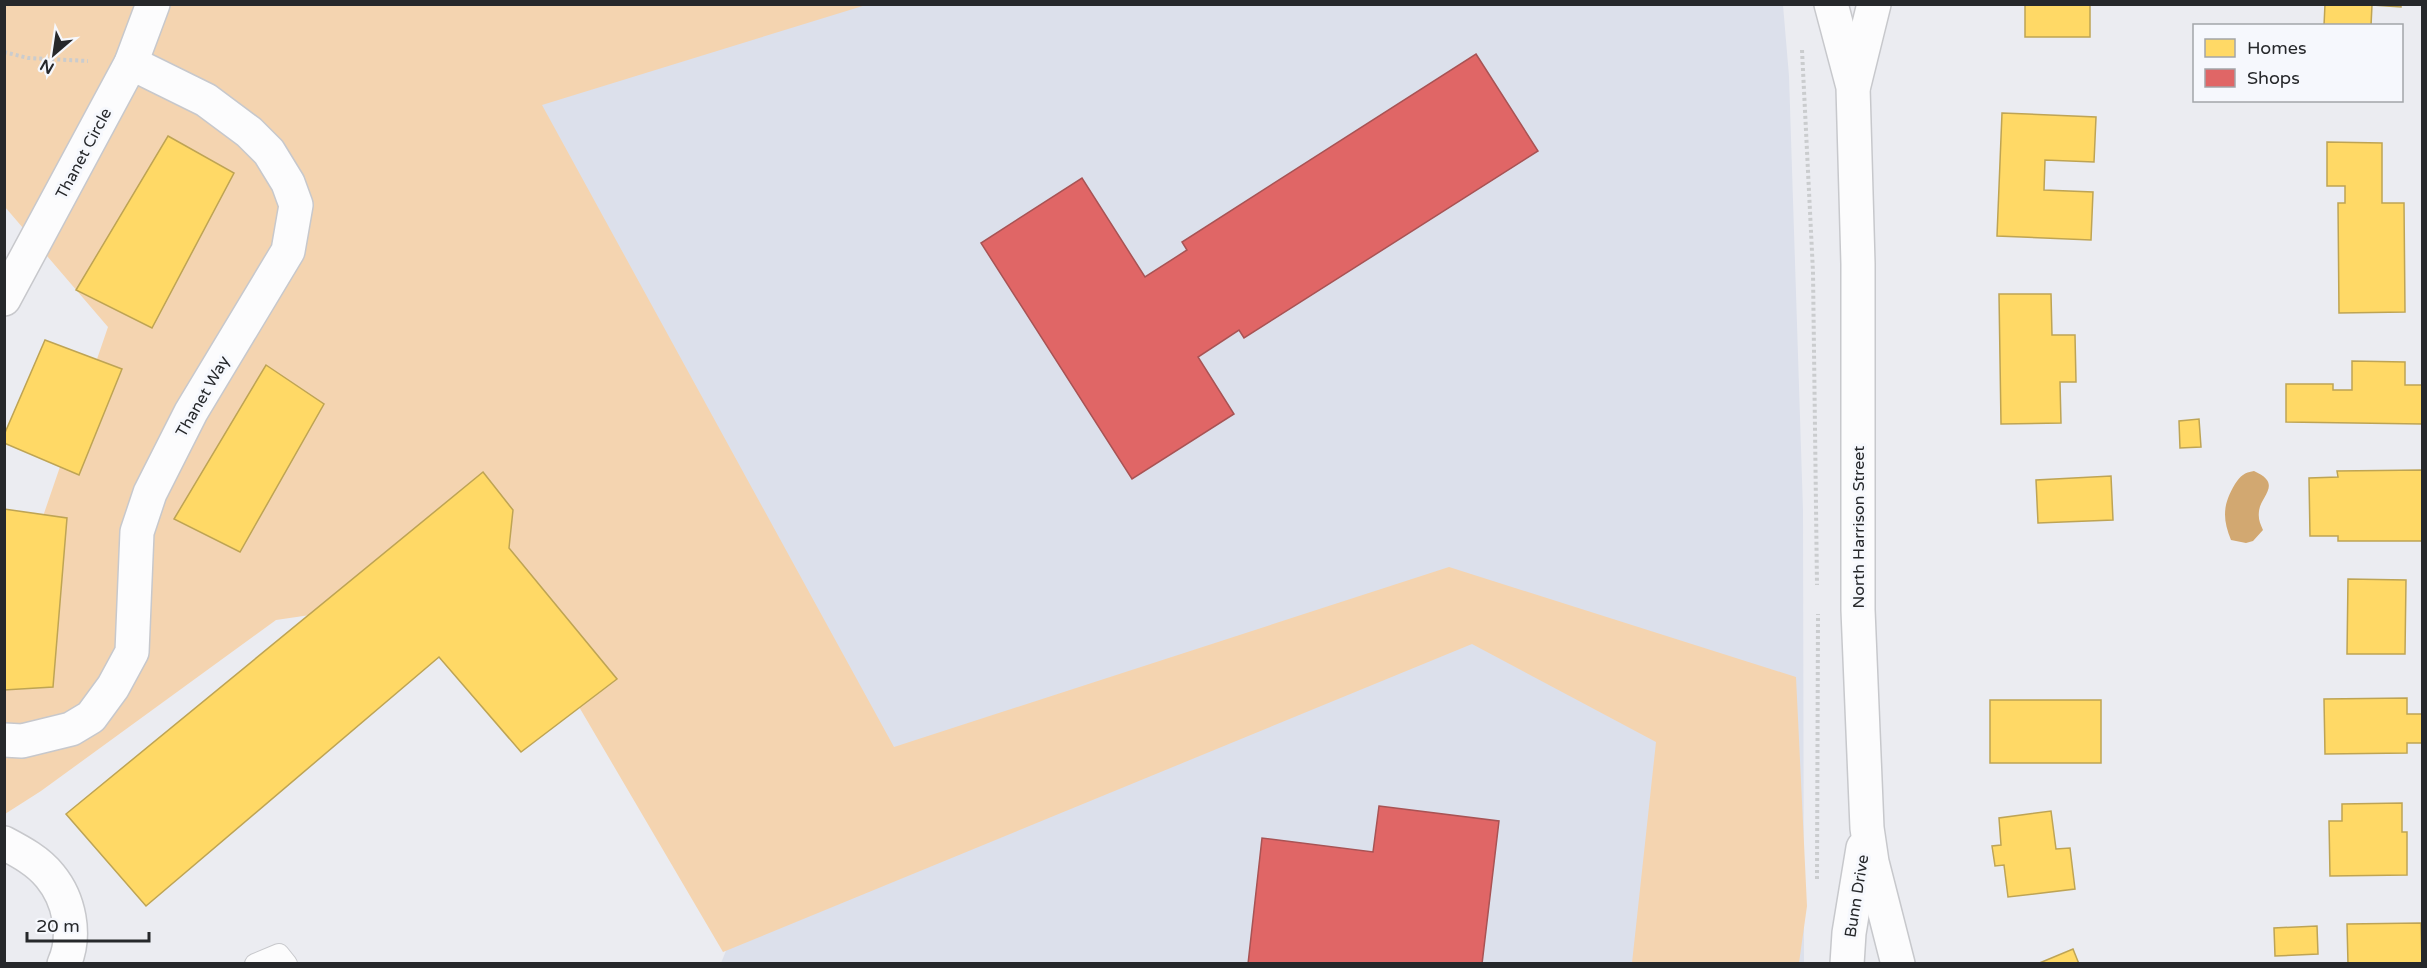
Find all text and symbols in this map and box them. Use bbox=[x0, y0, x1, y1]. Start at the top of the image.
north arrow bbox=[24, 24, 84, 84]
legend bbox=[2193, 24, 2403, 102]
text: Homes bbox=[2247, 37, 2307, 59]
text: N bbox=[37, 54, 58, 78]
text: Shops bbox=[2247, 67, 2300, 89]
street label: Thanet Circle bbox=[52, 105, 116, 202]
street label: Thanet Way bbox=[172, 352, 234, 441]
street label: North Harrison Street bbox=[1849, 446, 1869, 608]
street label: Bunn Drive bbox=[1841, 853, 1873, 939]
scale bar bbox=[27, 905, 148, 943]
text: 20 m bbox=[36, 915, 80, 937]

